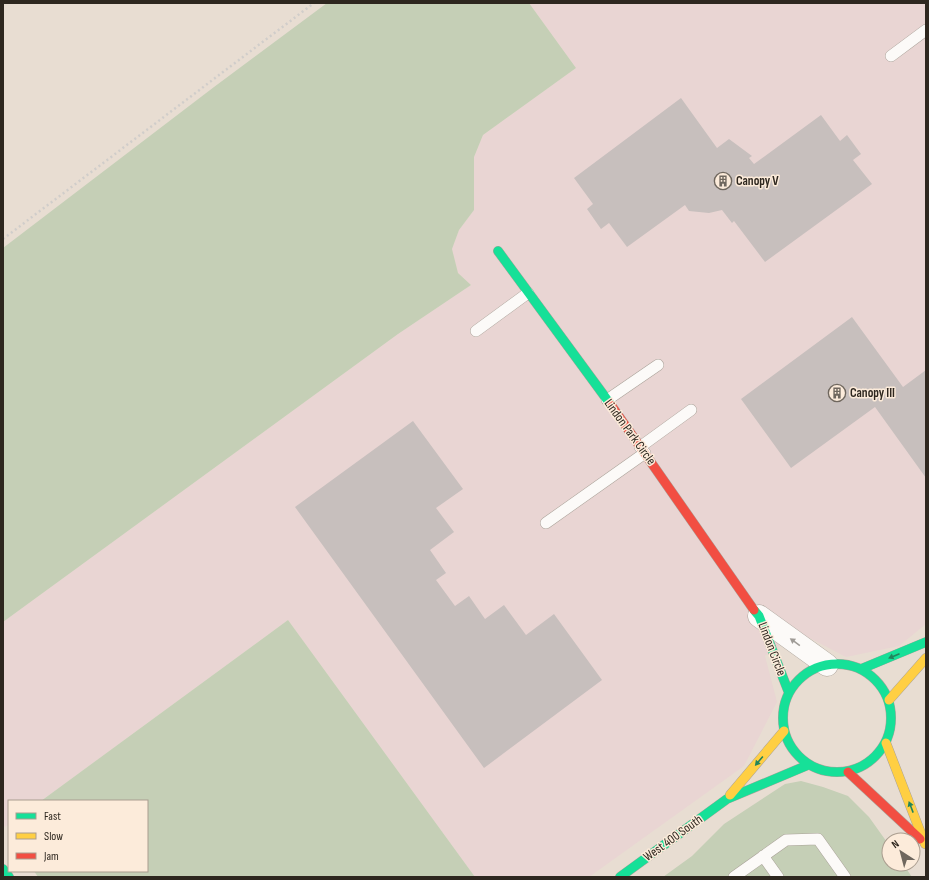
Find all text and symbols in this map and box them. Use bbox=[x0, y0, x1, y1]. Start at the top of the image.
building icon: Canopy V bbox=[713, 171, 733, 191]
place label: Canopy V bbox=[736, 173, 779, 189]
building icon: Canopy III bbox=[827, 383, 847, 403]
place label: Canopy III bbox=[850, 385, 895, 401]
street label: Lindon Park Circle bbox=[601, 396, 659, 468]
street label: Lindon Circle bbox=[754, 620, 790, 678]
one-way arrow bbox=[790, 638, 800, 646]
one-way arrow bbox=[887, 653, 899, 659]
one-way arrow bbox=[754, 755, 763, 766]
legend bbox=[8, 800, 148, 872]
one-way arrow bbox=[907, 801, 913, 813]
text: Fast bbox=[44, 809, 61, 824]
street label: West 400 South bbox=[640, 811, 706, 865]
text: Slow bbox=[44, 829, 63, 844]
north arrow bbox=[881, 832, 921, 872]
text: N bbox=[889, 837, 902, 851]
text: Jam bbox=[43, 849, 59, 864]

